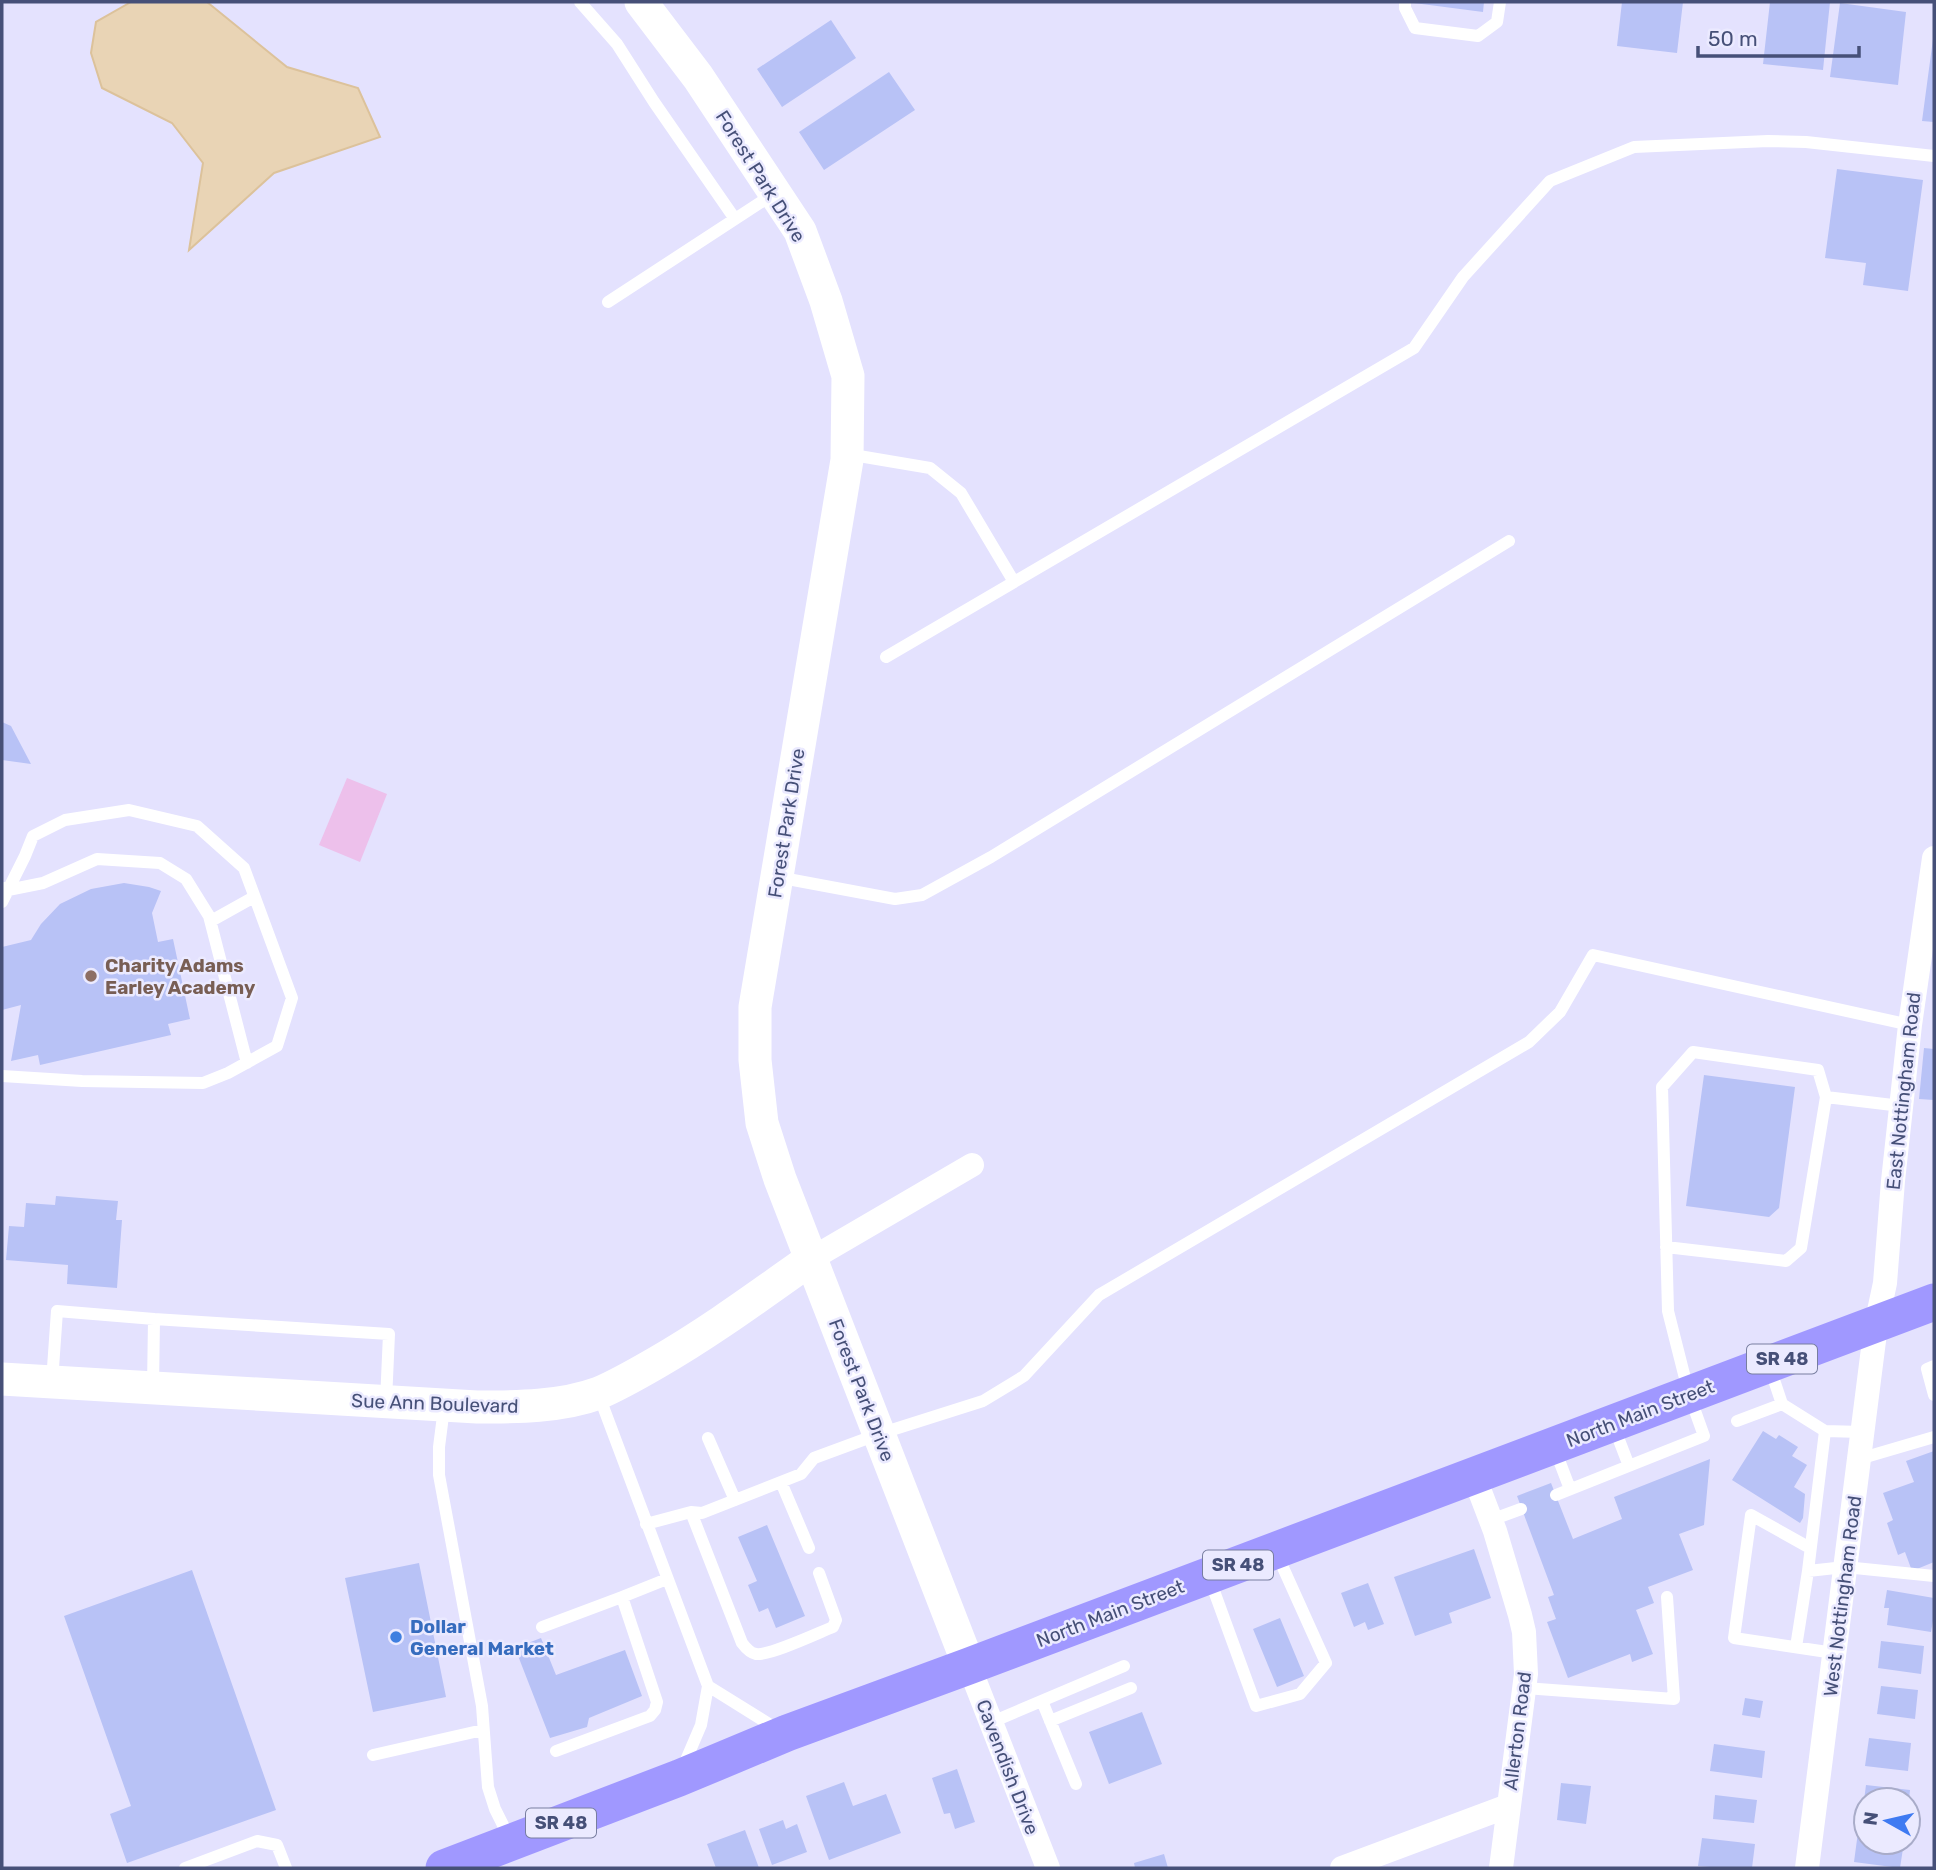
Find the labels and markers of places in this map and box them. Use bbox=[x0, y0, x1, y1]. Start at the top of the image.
place label: Charity Adams Earley Academy bbox=[105, 954, 256, 999]
marker: Charity Adams Earley Academy bbox=[83, 968, 99, 984]
place label: Dollar General Market bbox=[410, 1615, 554, 1660]
marker: Dollar General Market bbox=[388, 1629, 404, 1645]

